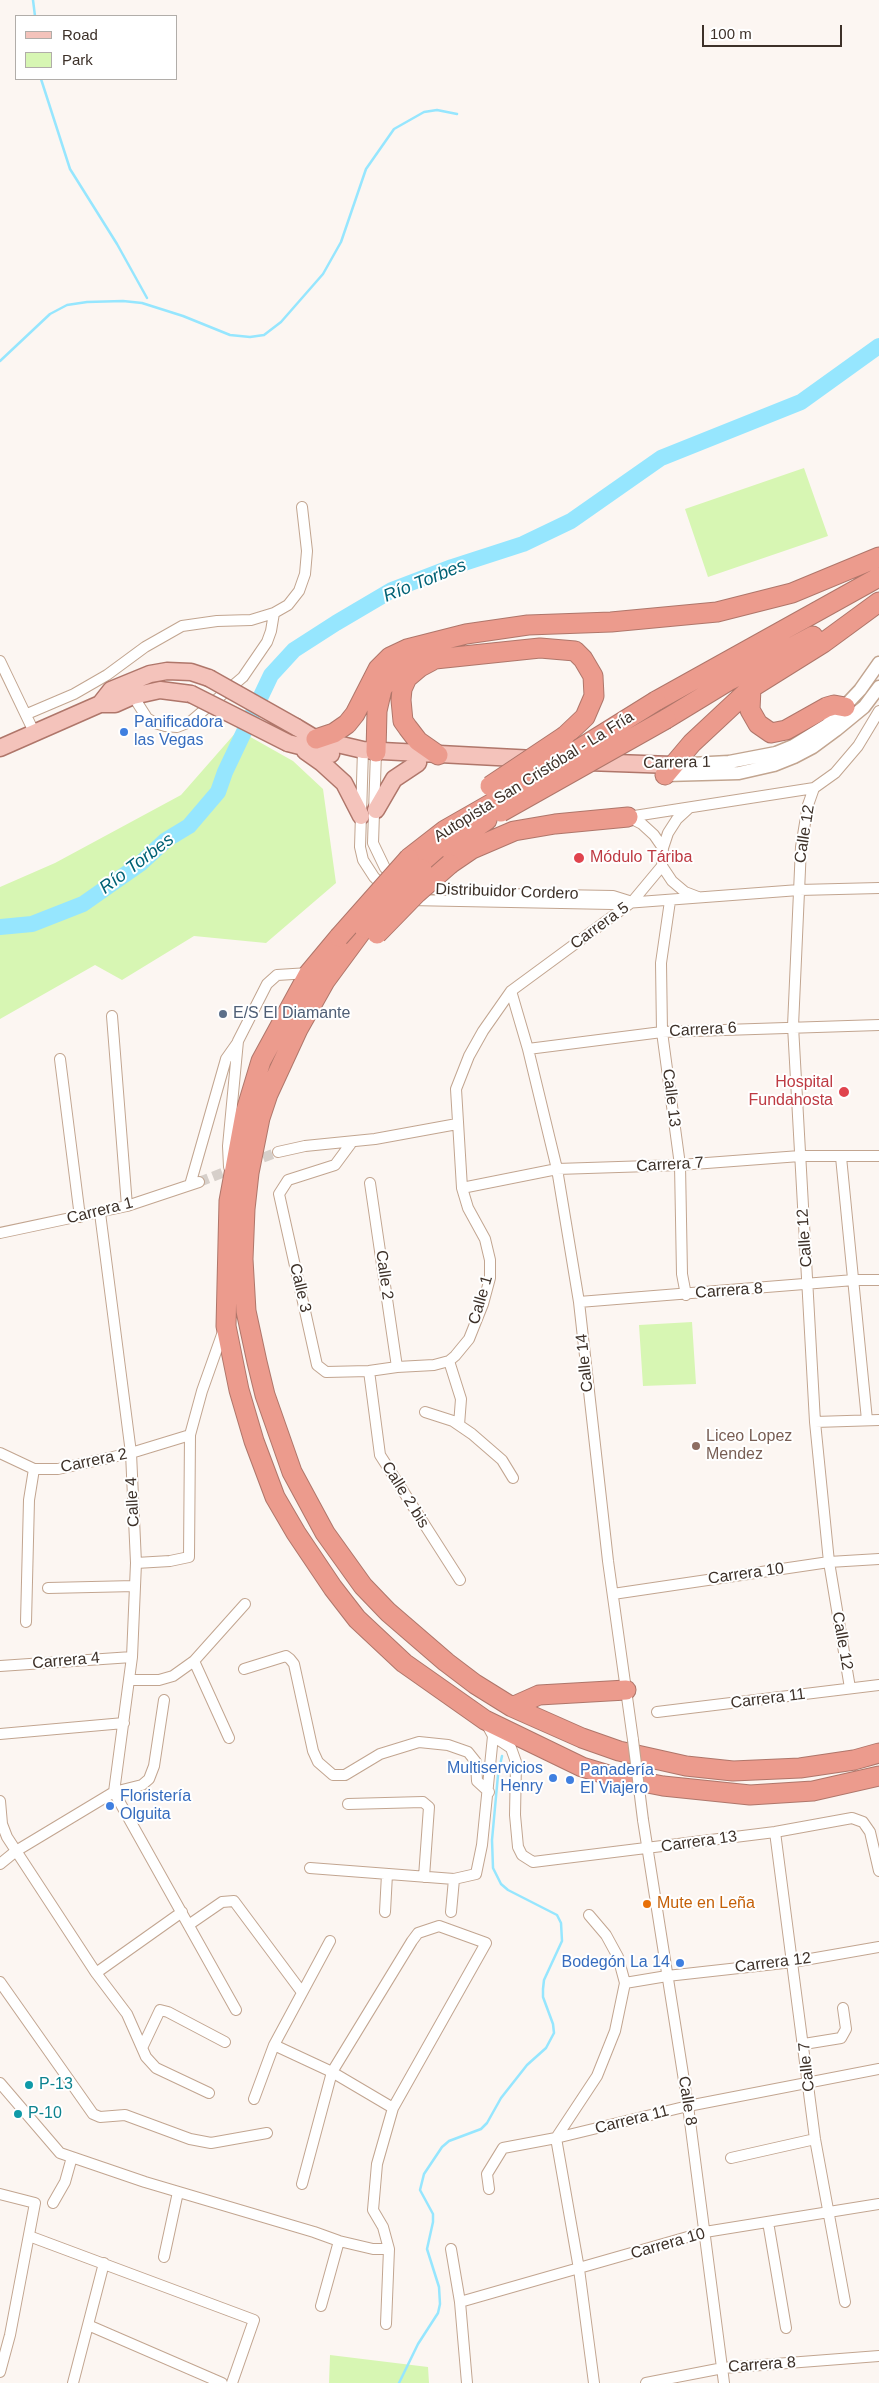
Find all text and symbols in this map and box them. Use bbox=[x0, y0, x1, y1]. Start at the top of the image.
legend bbox=[15, 15, 178, 80]
scale bar bbox=[704, 15, 844, 47]
text: 100 m bbox=[710, 25, 752, 42]
text: Road bbox=[62, 26, 98, 43]
text: Park bbox=[62, 51, 93, 68]
water label: Río Torbes bbox=[380, 555, 470, 607]
street label: Autopista San Cristóbal - La Fría bbox=[430, 707, 638, 847]
place label: Panificadora las Vegas bbox=[134, 713, 223, 751]
marker: Panificadora las Vegas bbox=[118, 726, 130, 738]
street label: Carrera 1 bbox=[643, 753, 711, 773]
street label: Calle 12 bbox=[791, 804, 819, 864]
water label: Río Torbes bbox=[96, 829, 178, 899]
place label: Módulo Táriba bbox=[590, 848, 692, 868]
marker: Módulo Táriba bbox=[572, 851, 586, 865]
street label: Distribuidor Cordero bbox=[435, 880, 579, 904]
street label: Carrera 5 bbox=[567, 898, 633, 954]
place label: E/S El Diamante bbox=[233, 1004, 350, 1024]
marker: E/S El Diamante bbox=[217, 1008, 229, 1020]
street label: Carrera 6 bbox=[669, 1019, 737, 1041]
street label: Calle 13 bbox=[658, 1068, 684, 1128]
place label: Hospital Fundahosta bbox=[748, 1073, 833, 1111]
marker: Hospital Fundahosta bbox=[837, 1085, 851, 1099]
street label: Carrera 7 bbox=[636, 1154, 704, 1176]
street label: Carrera 1 bbox=[65, 1194, 135, 1228]
street label: Calle 12 bbox=[793, 1208, 817, 1268]
street label: Calle 2 bbox=[371, 1249, 397, 1301]
street label: Calle 3 bbox=[285, 1262, 315, 1314]
street label: Calle 1 bbox=[465, 1273, 497, 1327]
street label: Carrera 8 bbox=[695, 1279, 763, 1303]
street label: Calle 14 bbox=[572, 1333, 598, 1393]
place label: Liceo Lopez Mendez bbox=[706, 1427, 792, 1465]
marker: Liceo Lopez Mendez bbox=[690, 1440, 702, 1452]
street label: Carrera 2 bbox=[59, 1445, 129, 1477]
street label: Calle 2 bis bbox=[377, 1458, 433, 1532]
street label: Calle 4 bbox=[122, 1477, 144, 1527]
street label: Carrera 10 bbox=[707, 1559, 785, 1589]
street label: Calle 12 bbox=[827, 1610, 857, 1672]
street label: Carrera 4 bbox=[32, 1648, 100, 1674]
street label: Carrera 11 bbox=[729, 1685, 807, 1713]
place label: Multiservicios Henry bbox=[447, 1759, 543, 1797]
place label: Panadería El Viajero bbox=[580, 1761, 654, 1799]
marker: Multiservicios Henry bbox=[547, 1772, 559, 1784]
marker: Panadería El Viajero bbox=[564, 1774, 576, 1786]
place label: Floristería Olguita bbox=[120, 1787, 191, 1825]
marker: Floristería Olguita bbox=[104, 1800, 116, 1812]
street label: Carrera 13 bbox=[660, 1827, 738, 1857]
place label: Mute en Leña bbox=[657, 1894, 755, 1914]
marker: Mute en Leña bbox=[641, 1898, 653, 1910]
street label: Carrera 12 bbox=[734, 1949, 812, 1977]
place label: Bodegón La 14 bbox=[561, 1953, 670, 1973]
marker: Bodegón La 14 bbox=[674, 1957, 686, 1969]
street label: Calle 7 bbox=[795, 2041, 819, 2093]
place label: P-13 bbox=[39, 2075, 73, 2095]
street label: Calle 8 bbox=[674, 2075, 700, 2127]
marker: P-13 bbox=[23, 2079, 35, 2091]
street label: Carrera 11 bbox=[593, 2102, 671, 2138]
place label: P-10 bbox=[28, 2104, 62, 2124]
marker: P-10 bbox=[12, 2108, 24, 2120]
street label: Carrera 10 bbox=[629, 2224, 707, 2264]
street label: Carrera 8 bbox=[728, 2353, 796, 2377]

